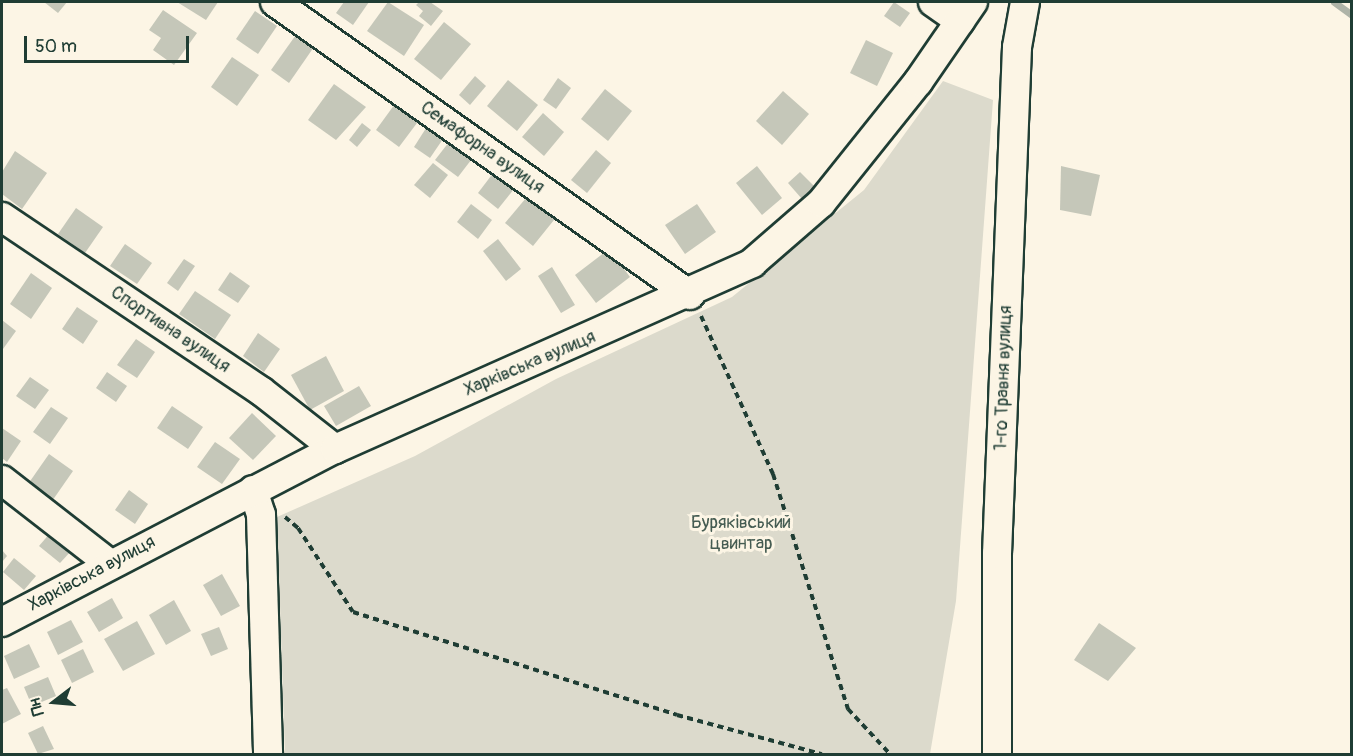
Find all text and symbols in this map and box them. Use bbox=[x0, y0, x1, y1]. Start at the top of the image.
scale bar bbox=[27, 24, 192, 62]
text: 50 m bbox=[35, 35, 77, 58]
street label: Семафорна вулиця bbox=[416, 97, 548, 199]
street label: Спортивна вулиця bbox=[106, 282, 234, 378]
street label: 1-го Травня вулиця bbox=[991, 305, 1017, 451]
street label: Харківська вулиця bbox=[461, 327, 599, 401]
park label: Буряківський цвинтар bbox=[691, 513, 791, 556]
street label: Харківська вулиця bbox=[25, 531, 159, 617]
north arrow bbox=[24, 672, 84, 732]
text: Пн bbox=[25, 696, 49, 718]

